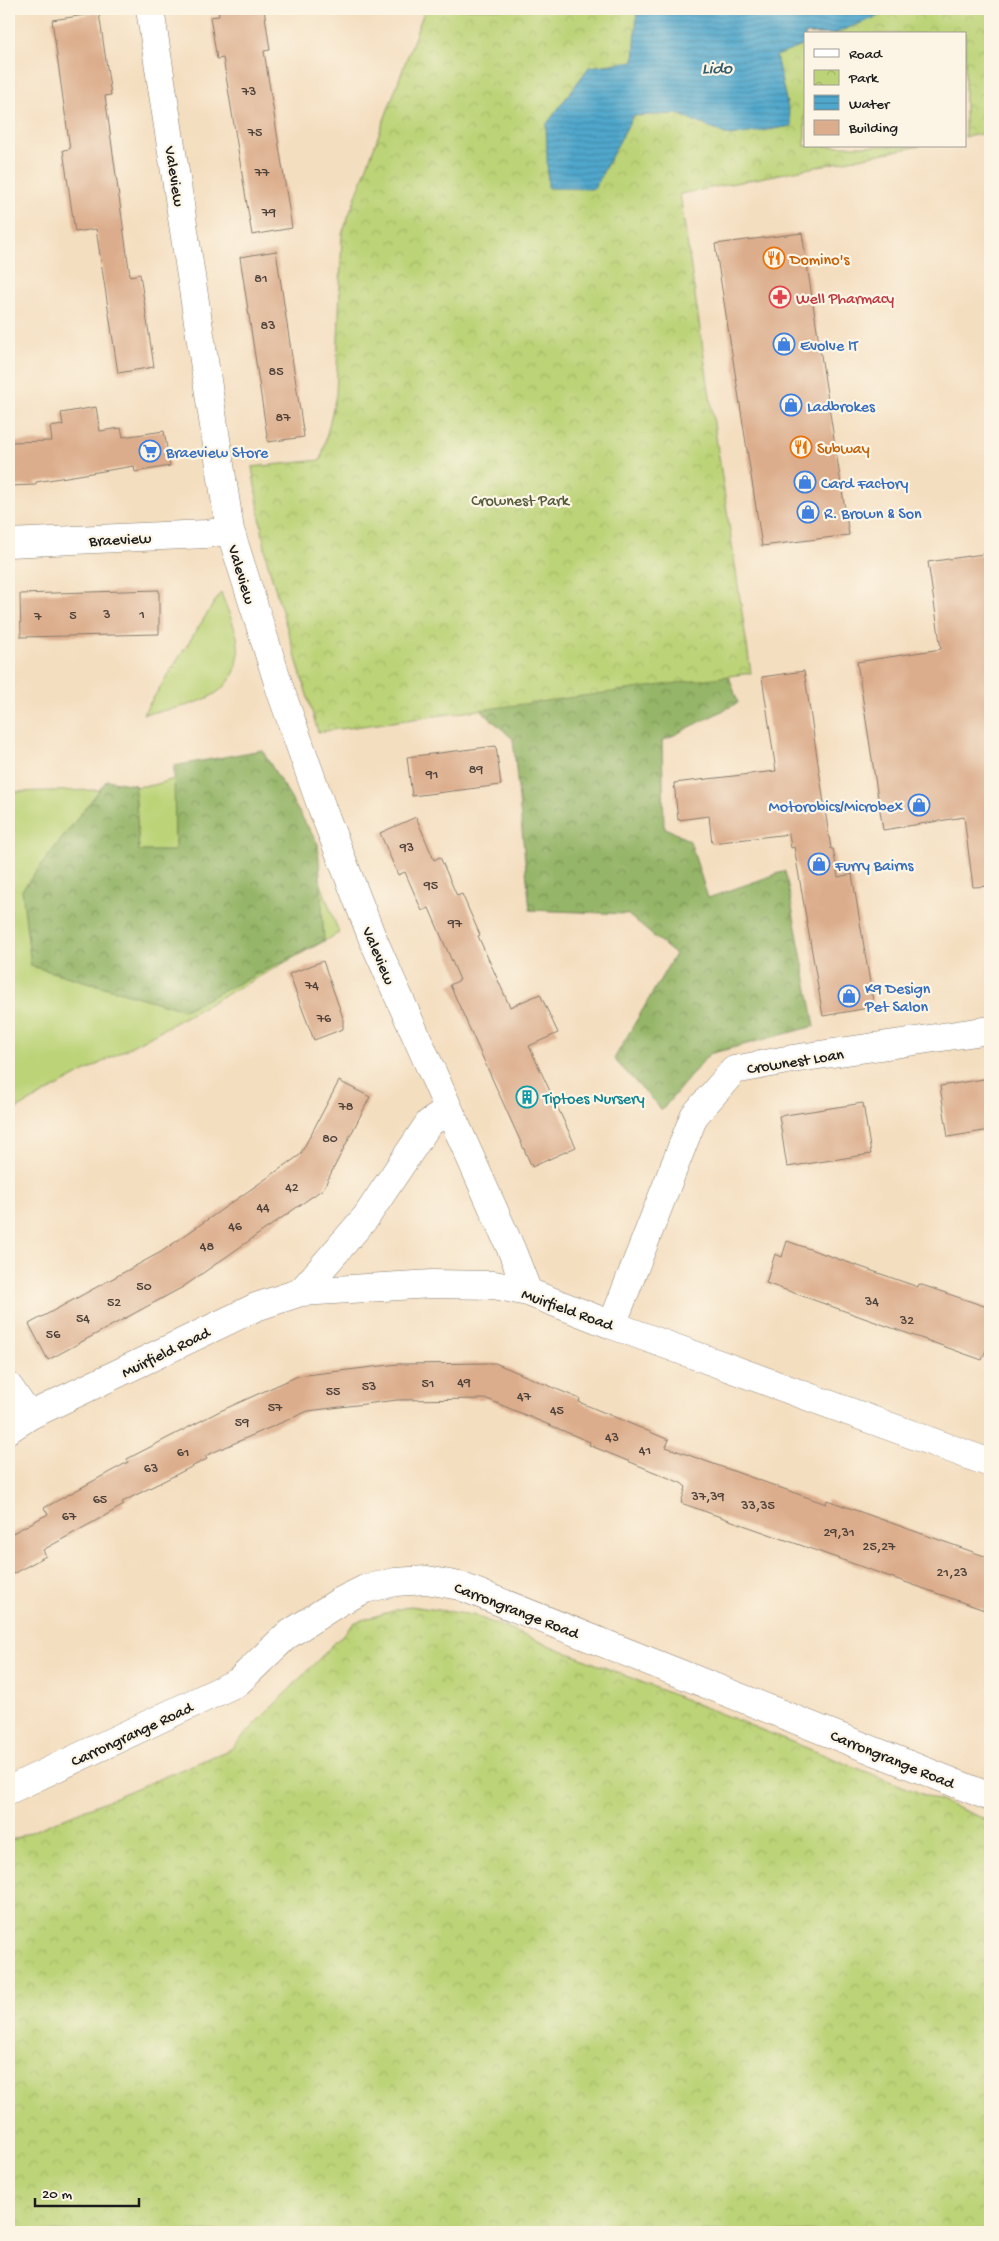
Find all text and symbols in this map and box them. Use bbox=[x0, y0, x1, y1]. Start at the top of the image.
legend bbox=[804, 32, 966, 148]
text: Road bbox=[849, 46, 883, 64]
water label: Lido bbox=[702, 59, 733, 80]
text: Park bbox=[848, 70, 879, 88]
house number: 73 bbox=[241, 84, 256, 101]
text: Water bbox=[849, 96, 891, 114]
text: Building bbox=[848, 120, 898, 138]
house number: 75 bbox=[247, 125, 262, 142]
street label: Valeview bbox=[158, 144, 187, 209]
house number: 77 bbox=[254, 165, 270, 182]
house number: 79 bbox=[261, 205, 276, 222]
restaurant icon: Domino's bbox=[762, 246, 786, 270]
place label: Domino's bbox=[789, 252, 851, 271]
house number: 81 bbox=[254, 271, 268, 288]
pharmacy icon: Well Pharmacy bbox=[768, 285, 792, 309]
place label: Well Pharmacy bbox=[796, 291, 894, 310]
house number: 83 bbox=[261, 318, 275, 335]
shop icon: Evolve IT bbox=[772, 332, 796, 356]
place label: Evolve IT bbox=[800, 338, 859, 357]
house number: 85 bbox=[268, 364, 284, 381]
shop icon: Ladbrokes bbox=[779, 393, 803, 417]
place label: Ladbrokes bbox=[807, 399, 876, 418]
house number: 87 bbox=[276, 410, 291, 427]
restaurant icon: Subway bbox=[789, 435, 813, 459]
supermarket icon: Braeview Store bbox=[138, 439, 162, 463]
place label: Subway bbox=[817, 441, 870, 460]
place label: Braeview Store bbox=[165, 445, 269, 464]
shop icon: Card Factory bbox=[793, 470, 817, 494]
place label: Card Factory bbox=[821, 476, 908, 495]
park label: Crownest Park bbox=[471, 493, 571, 512]
shop icon: R. Brown & Son bbox=[796, 500, 820, 524]
place label: R. Brown & Son bbox=[824, 506, 922, 525]
street label: Braeview bbox=[88, 530, 152, 553]
street label: Valeview bbox=[221, 542, 258, 607]
house number: 3 bbox=[102, 607, 111, 624]
house number: 1 bbox=[138, 607, 145, 624]
house number: 5 bbox=[69, 608, 77, 625]
house number: 7 bbox=[33, 609, 42, 626]
house number: 89 bbox=[469, 762, 483, 779]
house number: 91 bbox=[425, 767, 438, 784]
shop icon: Motorobics/Microbex bbox=[907, 793, 931, 817]
place label: Motorobics/Microbex bbox=[769, 799, 904, 818]
house number: 93 bbox=[399, 840, 414, 857]
shop icon: Furry Bairns bbox=[807, 852, 831, 876]
place label: Furry Bairns bbox=[834, 858, 914, 877]
house number: 95 bbox=[423, 878, 438, 895]
house number: 97 bbox=[447, 916, 463, 933]
street label: Valeview bbox=[356, 924, 398, 989]
house number: 74 bbox=[304, 978, 319, 995]
place label: K9 Design Pet Salon bbox=[864, 981, 931, 1018]
shop icon: K9 Design Pet Salon bbox=[837, 984, 861, 1008]
house number: 76 bbox=[316, 1011, 332, 1028]
street label: Crownest Loan bbox=[746, 1046, 846, 1080]
building icon: Tiptoes Nursery bbox=[515, 1085, 539, 1109]
place label: Tiptoes Nursery bbox=[542, 1091, 645, 1110]
house number: 78 bbox=[338, 1099, 354, 1116]
house number: 80 bbox=[322, 1131, 338, 1148]
house number: 42 bbox=[285, 1180, 299, 1197]
house number: 44 bbox=[256, 1200, 270, 1217]
house number: 46 bbox=[228, 1219, 243, 1236]
house number: 48 bbox=[200, 1239, 214, 1256]
house number: 50 bbox=[136, 1279, 152, 1296]
street label: Muirfield Road bbox=[518, 1286, 617, 1337]
house number: 34 bbox=[864, 1294, 879, 1311]
house number: 52 bbox=[107, 1295, 121, 1312]
house number: 54 bbox=[76, 1311, 90, 1328]
house number: 32 bbox=[899, 1313, 914, 1330]
street label: Muirfield Road bbox=[119, 1324, 215, 1384]
house number: 56 bbox=[46, 1327, 61, 1344]
house number: 49 bbox=[457, 1375, 471, 1392]
house number: 51 bbox=[421, 1376, 435, 1393]
house number: 53 bbox=[362, 1379, 376, 1396]
house number: 55 bbox=[326, 1384, 340, 1401]
house number: 47 bbox=[517, 1389, 532, 1406]
house number: 57 bbox=[268, 1400, 283, 1417]
house number: 45 bbox=[550, 1403, 564, 1420]
house number: 59 bbox=[235, 1415, 249, 1432]
house number: 43 bbox=[605, 1430, 619, 1447]
house number: 41 bbox=[639, 1443, 651, 1460]
house number: 61 bbox=[177, 1445, 189, 1462]
house number: 63 bbox=[144, 1461, 158, 1478]
house number: 37,39 bbox=[690, 1489, 725, 1506]
house number: 65 bbox=[93, 1492, 107, 1509]
house number: 33,35 bbox=[740, 1498, 775, 1515]
house number: 67 bbox=[62, 1509, 77, 1526]
house number: 29,31 bbox=[823, 1525, 855, 1542]
house number: 25,27 bbox=[863, 1539, 896, 1556]
house number: 21,23 bbox=[936, 1565, 968, 1582]
street label: Carrongrange Road bbox=[451, 1580, 582, 1645]
street label: Carrongrange Road bbox=[69, 1699, 198, 1773]
street label: Carrongrange Road bbox=[827, 1728, 958, 1795]
scale bar bbox=[35, 2176, 139, 2208]
text: 20 m bbox=[42, 2186, 72, 2204]

